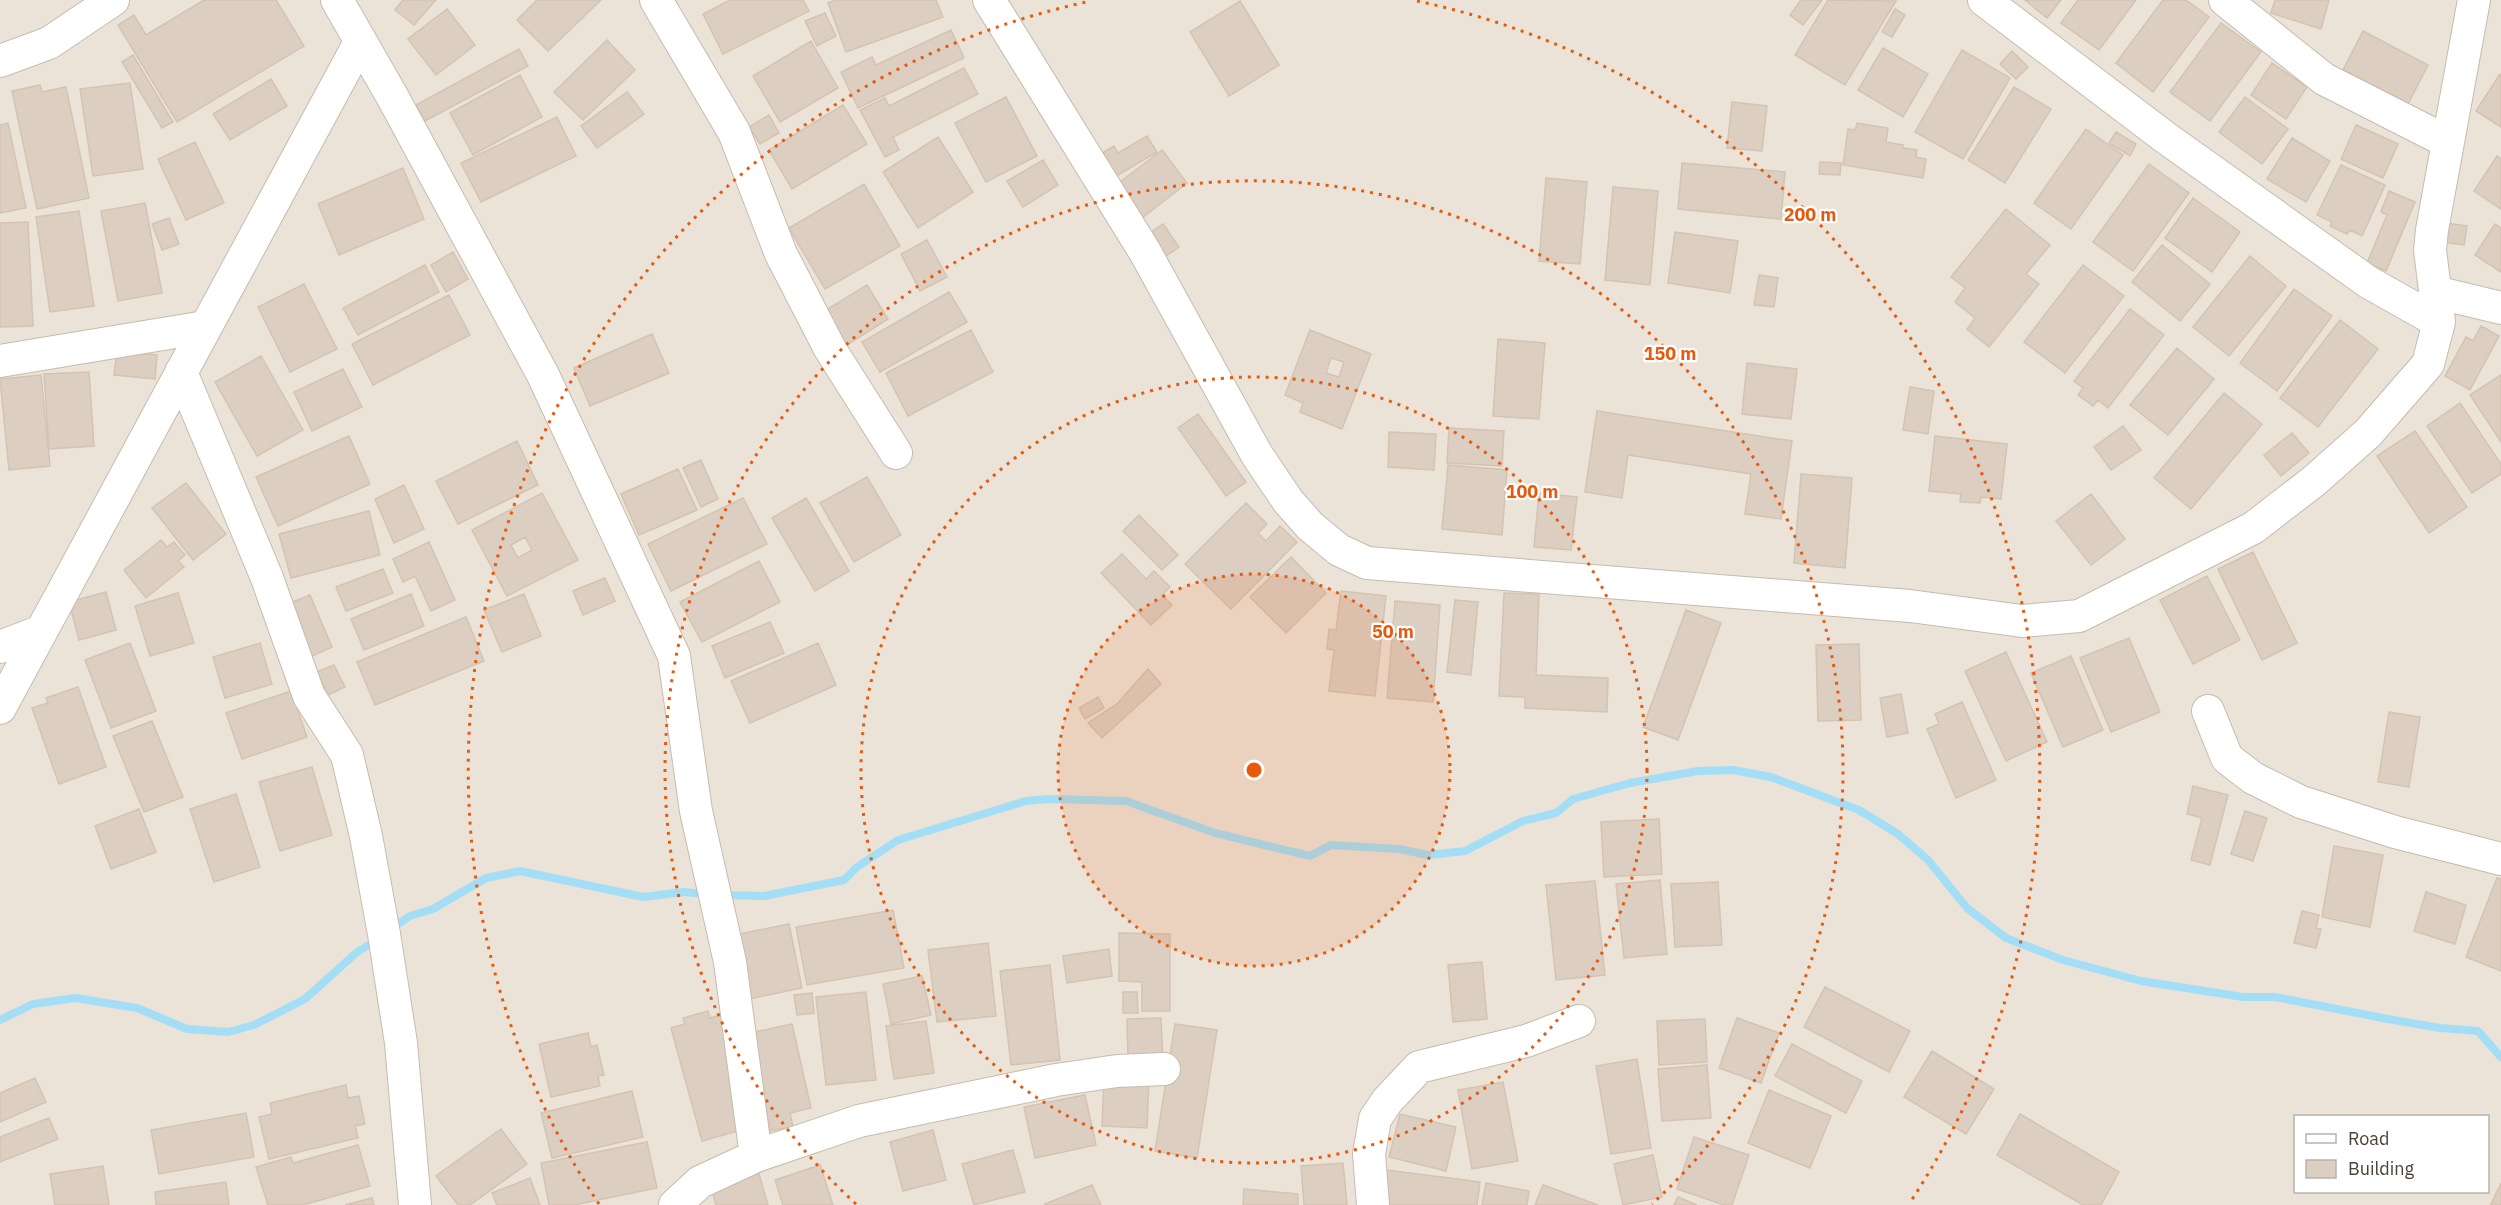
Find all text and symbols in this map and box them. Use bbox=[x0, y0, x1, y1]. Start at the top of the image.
text: 200 m bbox=[1784, 203, 1836, 226]
text: 150 m bbox=[1644, 342, 1696, 365]
text: 100 m bbox=[1506, 480, 1558, 503]
text: 50 m bbox=[1372, 620, 1414, 643]
centre of rings bbox=[1244, 760, 1264, 780]
legend bbox=[2294, 1115, 2489, 1193]
text: Road bbox=[2348, 1127, 2389, 1150]
text: Building bbox=[2348, 1157, 2415, 1180]

